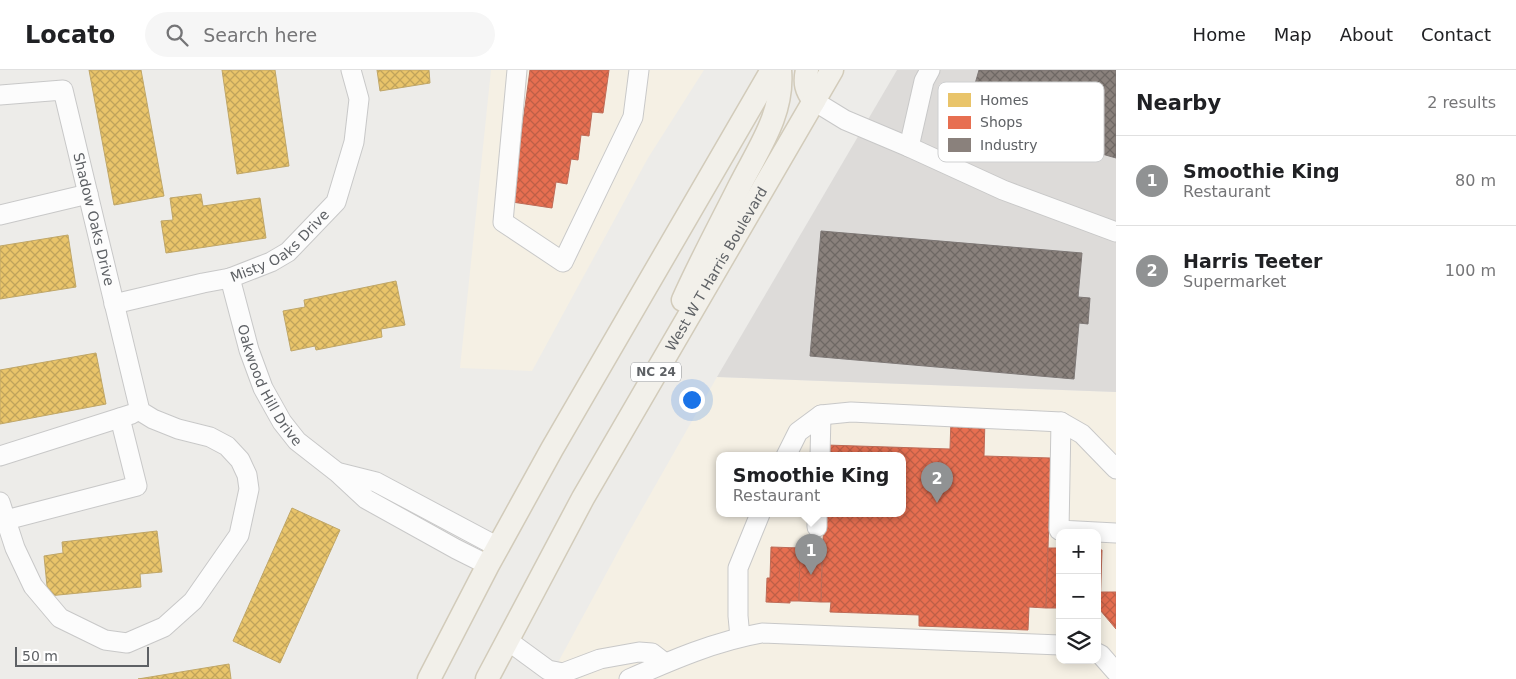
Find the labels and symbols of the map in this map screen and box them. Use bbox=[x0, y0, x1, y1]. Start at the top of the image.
legend bbox=[938, 82, 1104, 162]
text: Homes bbox=[980, 92, 1029, 108]
text: Shops bbox=[980, 114, 1023, 130]
text: Industry bbox=[980, 137, 1038, 153]
street label: Shadow Oaks Drive bbox=[70, 151, 118, 287]
street label: West W T Harris Boulevard bbox=[662, 184, 770, 354]
street label: Misty Oaks Drive bbox=[228, 206, 332, 285]
street label: Oakwood Hill Drive bbox=[235, 323, 306, 449]
road number: NC 24 bbox=[631, 362, 681, 382]
your location bbox=[679, 387, 705, 413]
pin: 2 bbox=[921, 462, 953, 503]
pin: 1 bbox=[795, 534, 827, 575]
scale bar bbox=[15, 644, 149, 667]

